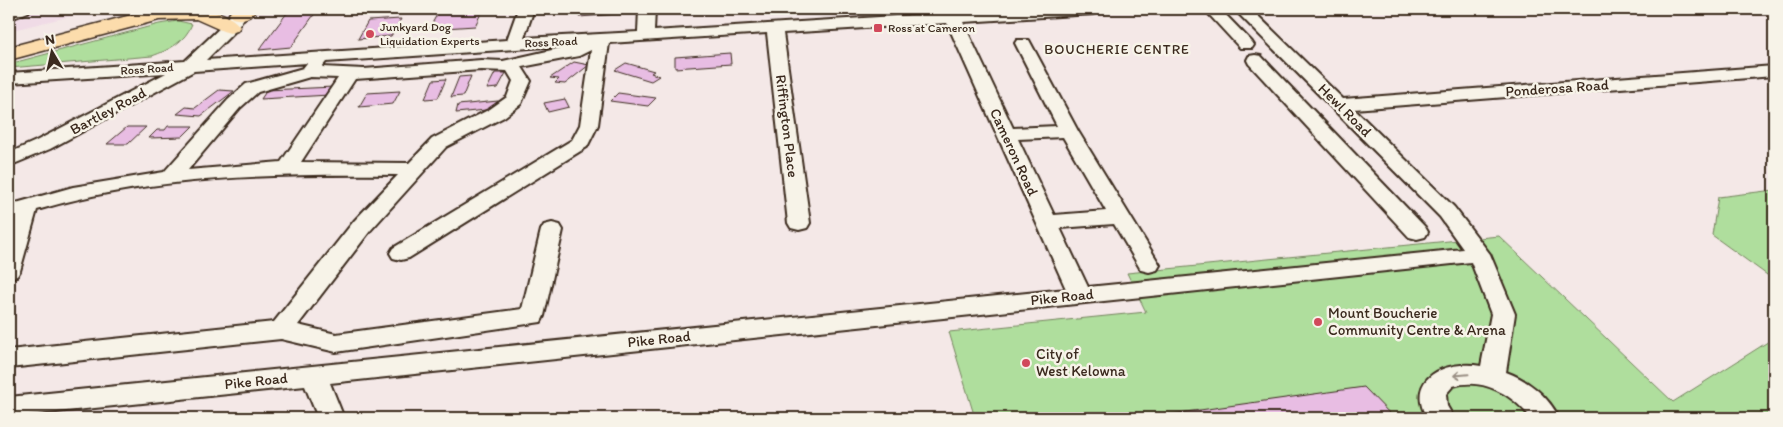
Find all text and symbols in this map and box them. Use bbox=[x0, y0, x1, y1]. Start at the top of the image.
place label: Junkyard Dog Liquidation Experts bbox=[380, 20, 480, 48]
place label: Ross at Cameron bbox=[888, 21, 975, 35]
marker: Ross at Cameron bbox=[872, 22, 884, 34]
north arrow bbox=[28, 28, 78, 78]
marker: Junkyard Dog Liquidation Experts bbox=[364, 28, 376, 40]
text: N bbox=[44, 31, 56, 49]
street label: Ross Road bbox=[524, 34, 578, 50]
district label: BOUCHERIE CENTRE bbox=[1044, 41, 1190, 58]
street label: Ross Road bbox=[120, 60, 174, 78]
street label: Riffington Place bbox=[772, 73, 802, 179]
street label: Ponderosa Road bbox=[1505, 75, 1609, 101]
street label: Hewl Road bbox=[1315, 80, 1375, 140]
street label: Bartley Road bbox=[67, 83, 149, 139]
street label: Cameron Road bbox=[986, 105, 1042, 199]
street label: Pike Road bbox=[1030, 285, 1094, 309]
place label: Mount Boucherie Community Centre & Arena bbox=[1328, 304, 1506, 339]
marker: Mount Boucherie Community Centre & Arena bbox=[1312, 316, 1324, 328]
street label: Pike Road bbox=[627, 327, 691, 351]
place label: City of West Kelowna bbox=[1036, 345, 1126, 380]
marker: City of West Kelowna bbox=[1020, 357, 1032, 369]
street label: Pike Road bbox=[224, 369, 288, 393]
one-way arrow bbox=[1453, 370, 1469, 380]

